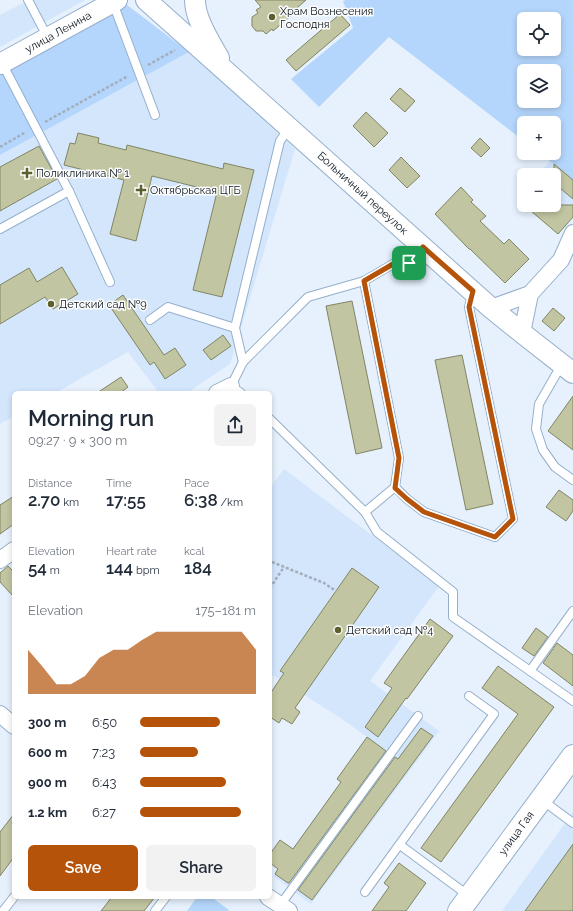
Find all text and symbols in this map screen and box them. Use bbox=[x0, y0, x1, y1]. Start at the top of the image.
place label: Храм Вознесения Господня bbox=[280, 5, 373, 31]
street label: улица Ленина bbox=[23, 9, 94, 56]
marker: Храм Вознесения Господня bbox=[267, 12, 277, 22]
map controls bbox=[517, 12, 561, 212]
button: locate bbox=[517, 12, 561, 56]
button: layers bbox=[517, 64, 561, 108]
button: + bbox=[517, 116, 561, 160]
street label: Больничный переулок bbox=[315, 149, 411, 238]
marker: Поликлиника № 1 bbox=[21, 167, 33, 179]
place label: Поликлиника № 1 bbox=[36, 167, 129, 180]
button: − bbox=[517, 168, 561, 212]
marker: Октябрьская ЦГБ bbox=[135, 184, 147, 196]
place label: Октябрьская ЦГБ bbox=[150, 184, 241, 197]
pin bbox=[392, 246, 426, 280]
icon: arrive bbox=[398, 252, 420, 274]
place label: Детский сад №9 bbox=[59, 298, 147, 311]
marker: Детский сад №9 bbox=[46, 299, 56, 309]
button: share bbox=[214, 404, 256, 446]
text: Morning run bbox=[28, 405, 154, 431]
text: 09:27 · 9 × 300 m bbox=[28, 433, 127, 448]
text: Distance bbox=[28, 477, 72, 490]
text: Time bbox=[106, 477, 132, 490]
text: Pace bbox=[184, 477, 209, 490]
text: 2.70 bbox=[28, 490, 60, 510]
text: 17:55 bbox=[106, 490, 146, 510]
text: 6:38 bbox=[184, 490, 218, 510]
text: km bbox=[60, 496, 79, 509]
text: /km bbox=[218, 496, 243, 509]
text: Elevation bbox=[28, 545, 75, 558]
text: Heart rate bbox=[106, 545, 157, 558]
text: kcal bbox=[184, 545, 205, 558]
text: 54 bbox=[28, 558, 47, 578]
text: 144 bbox=[106, 558, 133, 578]
text: 184 bbox=[184, 558, 212, 578]
text: m bbox=[47, 564, 60, 577]
text: bpm bbox=[133, 564, 160, 577]
text: Elevation bbox=[28, 603, 83, 618]
text: 175–181 m bbox=[195, 603, 256, 618]
place label: Детский сад №4 bbox=[346, 624, 433, 637]
marker: Детский сад №4 bbox=[333, 625, 343, 635]
text: 300 m bbox=[28, 715, 66, 730]
text: 6:50 bbox=[92, 715, 117, 730]
text: 600 m bbox=[28, 745, 67, 760]
text: 7:23 bbox=[92, 745, 115, 760]
text: 900 m bbox=[28, 775, 67, 790]
text: 6:43 bbox=[92, 775, 116, 790]
text: 1.2 km bbox=[28, 805, 67, 820]
text: 6:27 bbox=[92, 805, 116, 820]
street label: улица Гая bbox=[496, 809, 537, 858]
button: Save bbox=[28, 845, 138, 891]
button: Share bbox=[146, 845, 256, 891]

